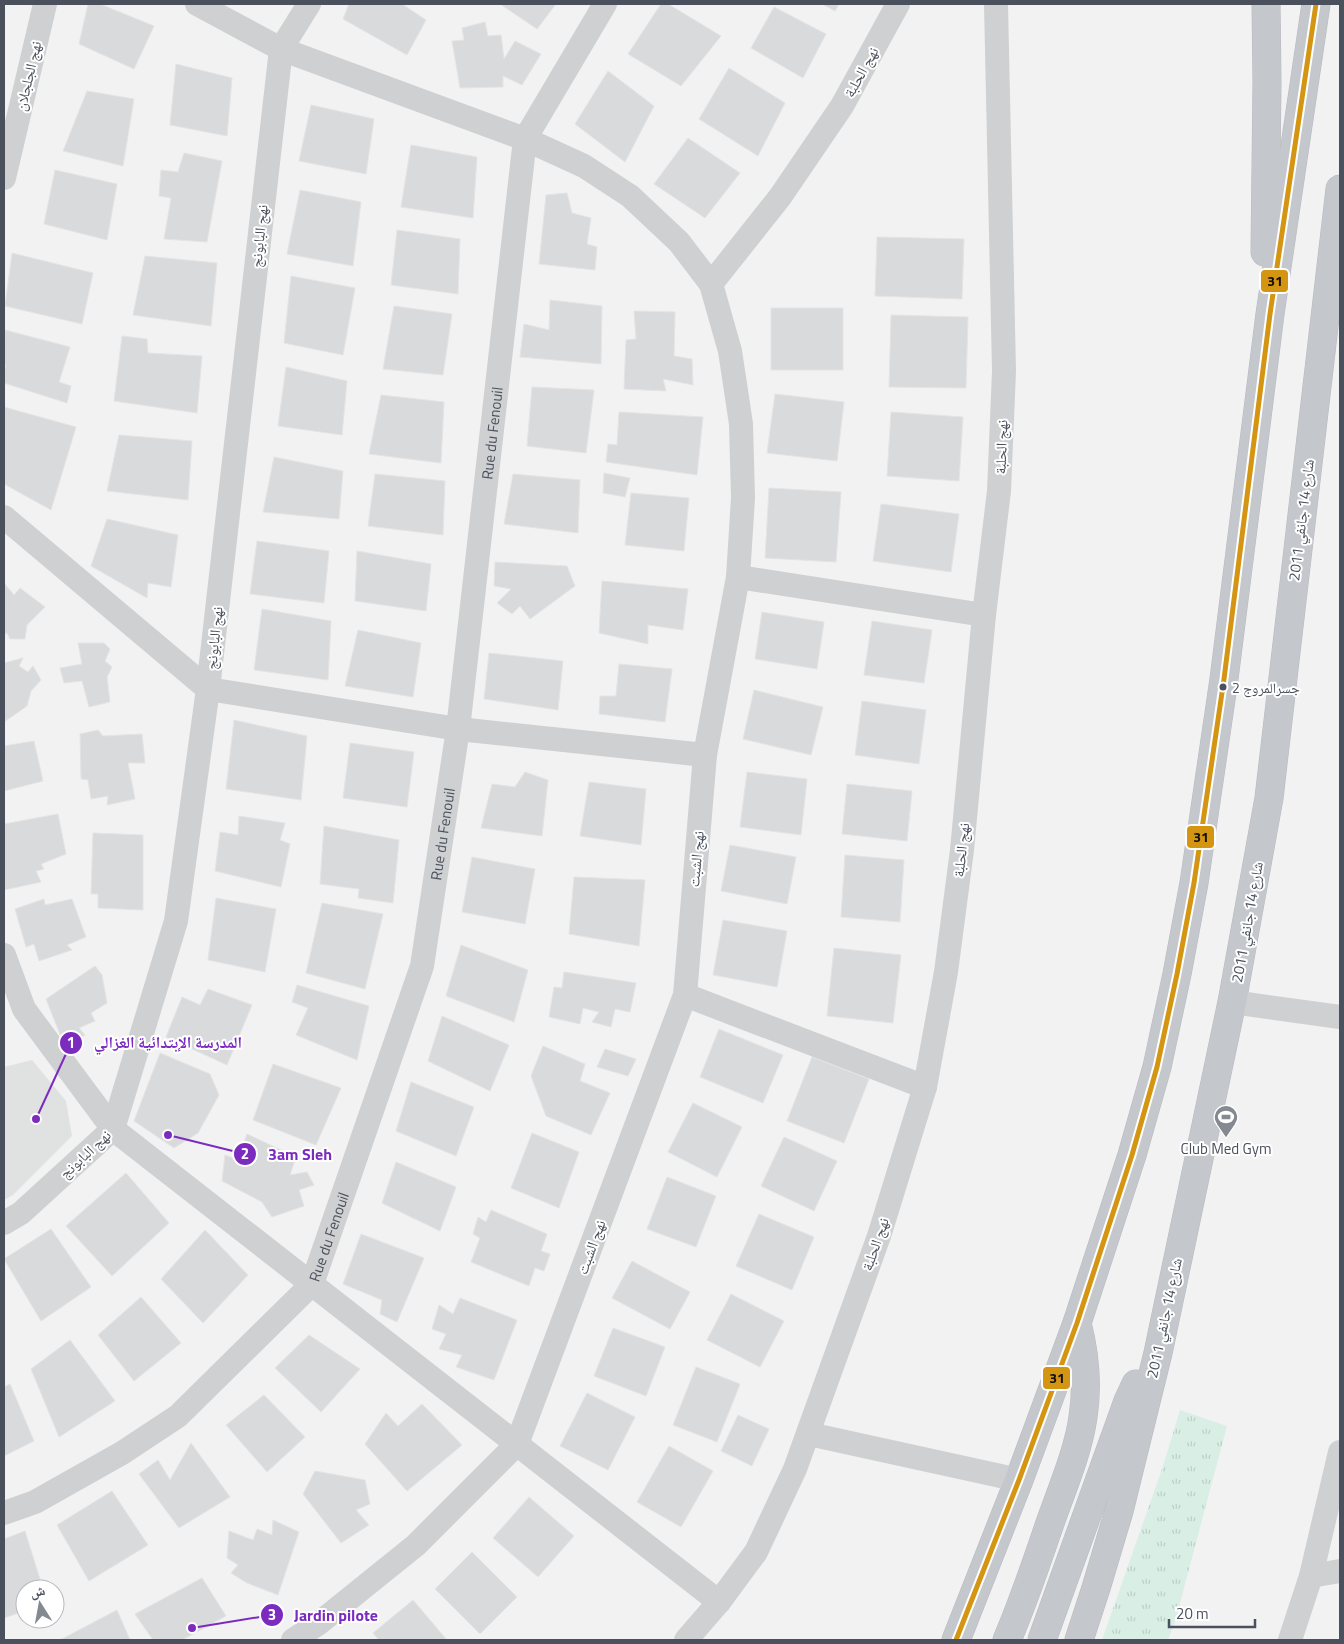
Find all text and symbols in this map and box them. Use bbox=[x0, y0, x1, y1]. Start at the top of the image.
street label: نهج الجلجلان bbox=[9, 39, 47, 113]
street label: نهج الحلبة bbox=[838, 42, 884, 102]
street label: نهج البابونج bbox=[244, 203, 274, 269]
line badge: 31 bbox=[1260, 269, 1289, 293]
text: 31 bbox=[1267, 270, 1283, 291]
street label: Rue du Fenouil bbox=[475, 385, 508, 481]
street label: نهج الحلبة bbox=[989, 419, 1013, 475]
street label: شارع 14 جانفي 2011 bbox=[1282, 458, 1321, 582]
street label: نهج البابونج bbox=[199, 605, 229, 671]
place label: جسرالمروج 2 bbox=[1232, 677, 1300, 698]
marker: جسرالمروج 2 bbox=[1218, 682, 1228, 692]
street label: Rue du Fenouil bbox=[424, 786, 460, 882]
street label: نهج الحلبة bbox=[947, 822, 975, 878]
line badge: 31 bbox=[1186, 825, 1215, 849]
text: 31 bbox=[1193, 826, 1209, 847]
street label: نهج الشبت bbox=[682, 830, 710, 888]
street label: شارع 14 جانفي 2011 bbox=[1225, 860, 1270, 984]
callout: المدرسة الإبتدائية الغزالي bbox=[59, 1027, 252, 1058]
text: المدرسة الإبتدائية الغزالي bbox=[94, 1030, 242, 1055]
text: 1 bbox=[67, 1031, 75, 1054]
sports icon: Club Med Gym bbox=[1213, 1104, 1239, 1138]
street label: نهج البابونج bbox=[54, 1124, 116, 1184]
place label: Club Med Gym bbox=[1180, 1137, 1272, 1160]
callout: 3am Sleh bbox=[233, 1139, 342, 1170]
text: 2 bbox=[241, 1142, 249, 1165]
text: 3am Sleh bbox=[268, 1142, 332, 1166]
street label: Rue du Fenouil bbox=[302, 1189, 354, 1285]
street label: نهج الحلبة bbox=[855, 1214, 895, 1274]
street label: نهج الشبت bbox=[571, 1217, 611, 1277]
street label: شارع 14 جانفي 2011 bbox=[1140, 1256, 1189, 1380]
line badge: 31 bbox=[1042, 1366, 1071, 1390]
text: 31 bbox=[1049, 1367, 1065, 1388]
north arrow bbox=[15, 1579, 65, 1629]
text: ش bbox=[28, 1579, 47, 1602]
scale bar bbox=[1169, 1596, 1255, 1628]
callout: Jardin pilote bbox=[259, 1599, 388, 1630]
text: 20 m bbox=[1176, 1602, 1209, 1625]
text: 3 bbox=[268, 1603, 276, 1626]
text: Jardin pilote bbox=[294, 1603, 378, 1627]

